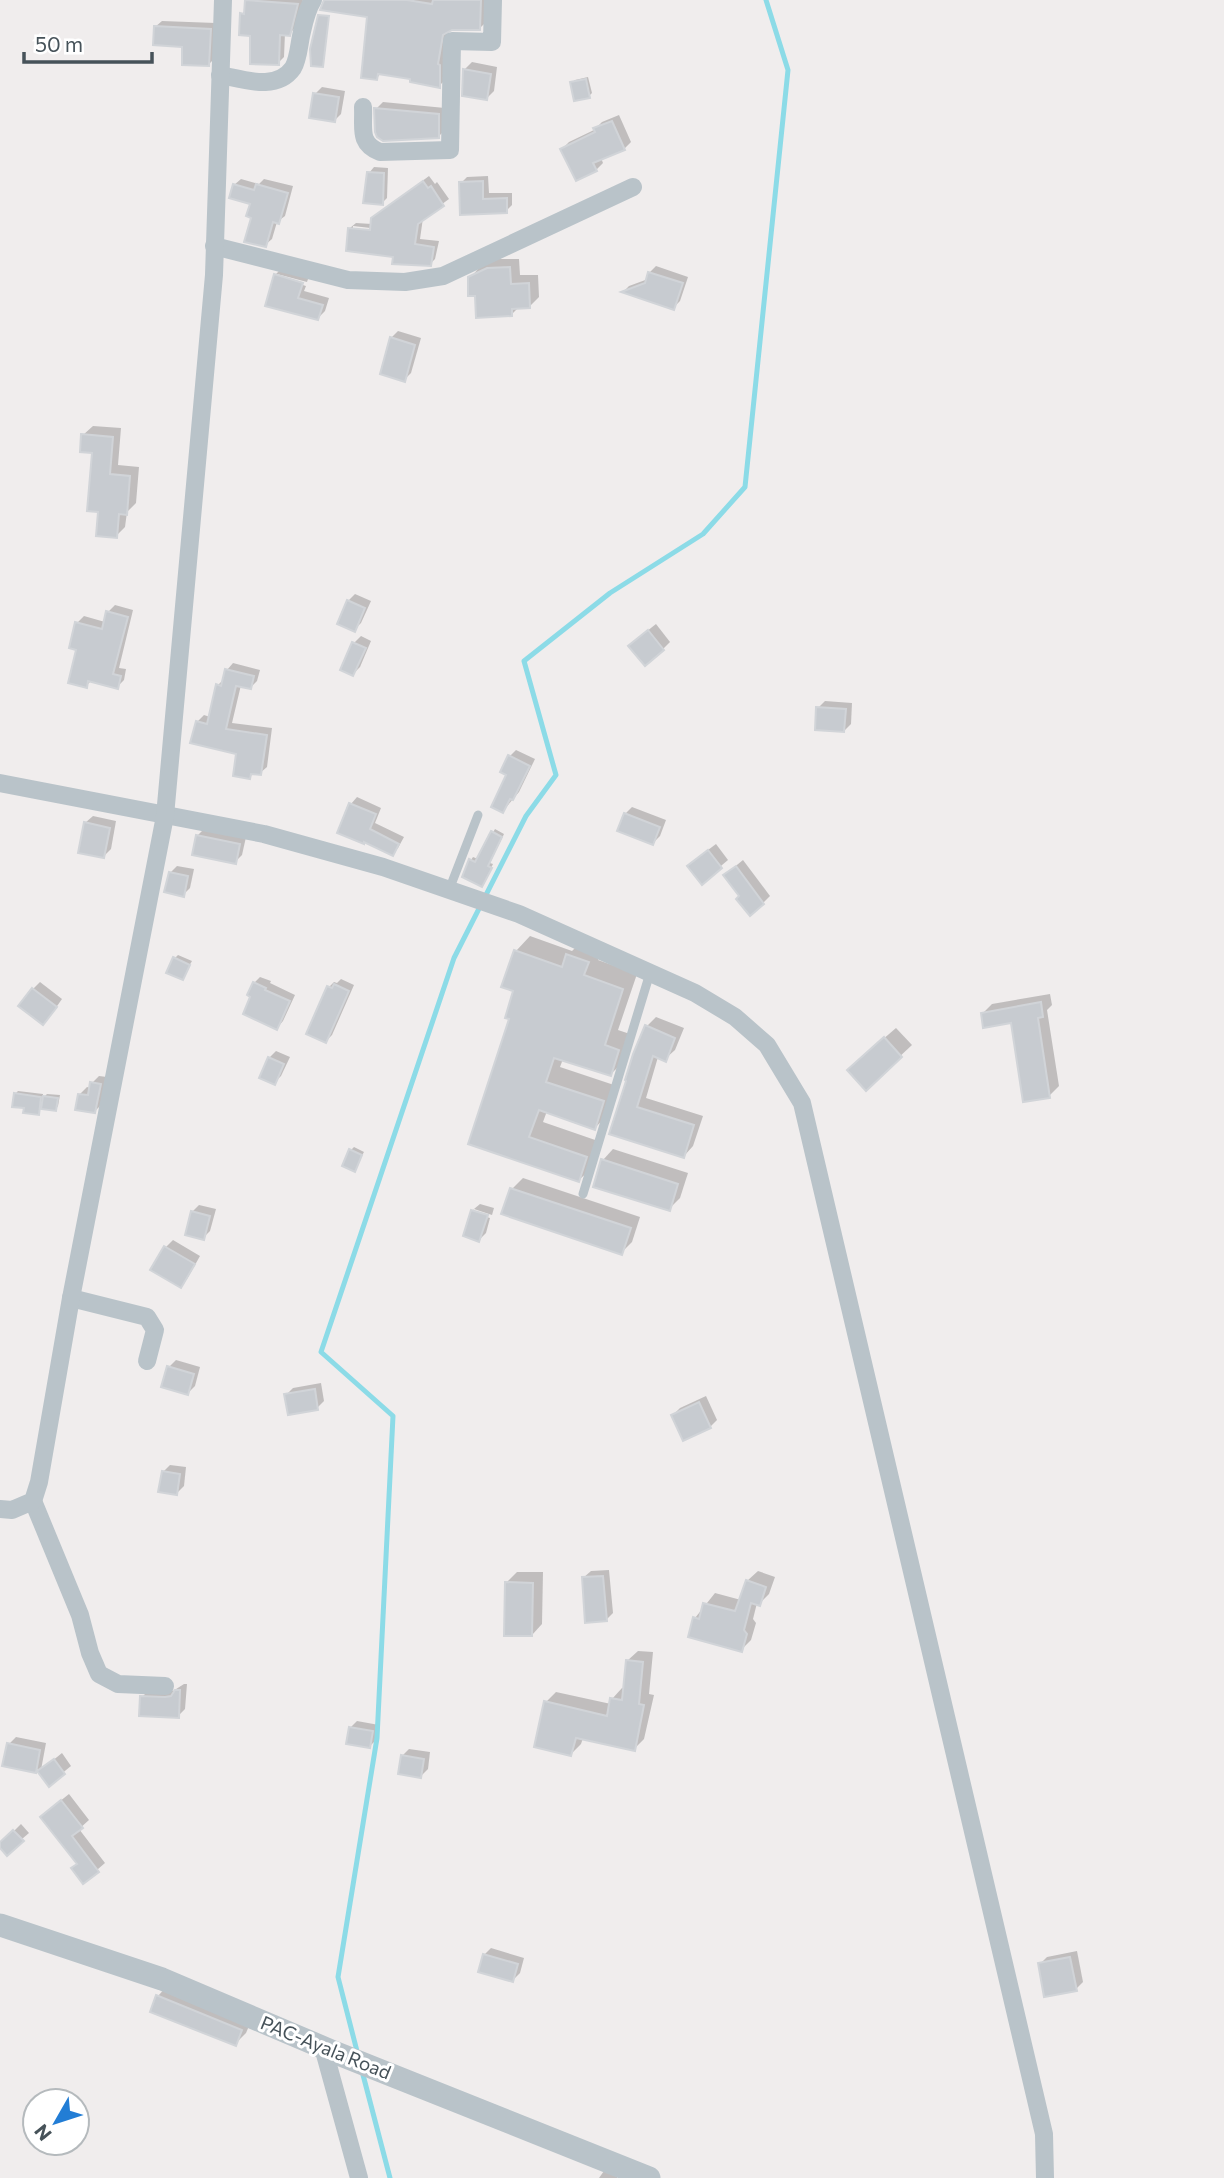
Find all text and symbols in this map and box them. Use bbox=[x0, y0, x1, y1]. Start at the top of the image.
scale bar bbox=[24, 21, 152, 65]
text: 50 m bbox=[35, 31, 83, 56]
street label: PAC-Ayala Road bbox=[257, 2010, 395, 2084]
north arrow bbox=[21, 2087, 91, 2157]
text: N bbox=[29, 2120, 56, 2146]

